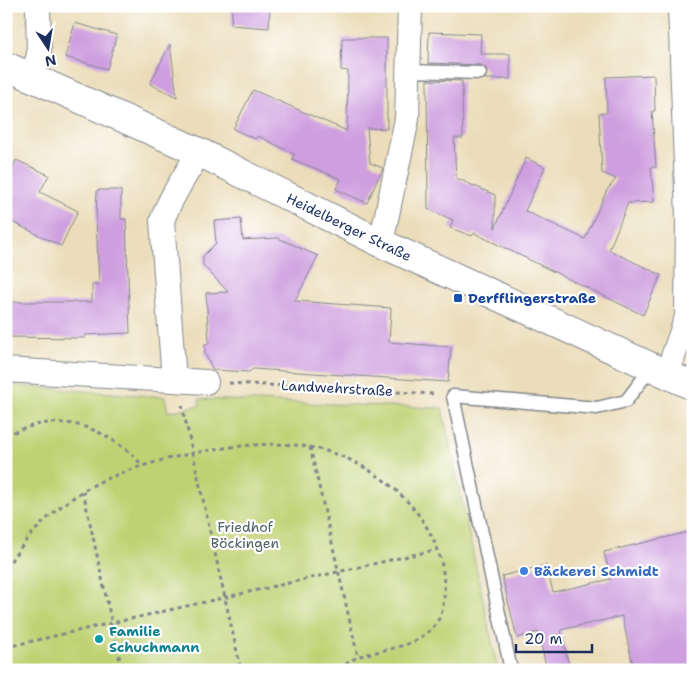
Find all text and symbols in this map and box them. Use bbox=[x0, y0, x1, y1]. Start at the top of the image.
north arrow bbox=[22, 22, 72, 72]
text: N bbox=[43, 51, 58, 71]
street label: Heidelberger Straße bbox=[283, 189, 415, 265]
place label: Derfflingerstraße bbox=[468, 289, 596, 307]
marker: Derfflingerstraße bbox=[452, 292, 464, 304]
street label: Landwehrstraße bbox=[281, 376, 393, 400]
park label: Friedhof Böckingen bbox=[211, 518, 280, 552]
place label: Bäckerei Schmidt bbox=[534, 562, 659, 580]
marker: Bäckerei Schmidt bbox=[518, 565, 530, 577]
scale bar bbox=[516, 621, 593, 653]
place label: Familie Schuchmann bbox=[109, 622, 200, 656]
text: 20 m bbox=[524, 629, 563, 649]
marker: Familie Schuchmann bbox=[93, 633, 105, 645]

